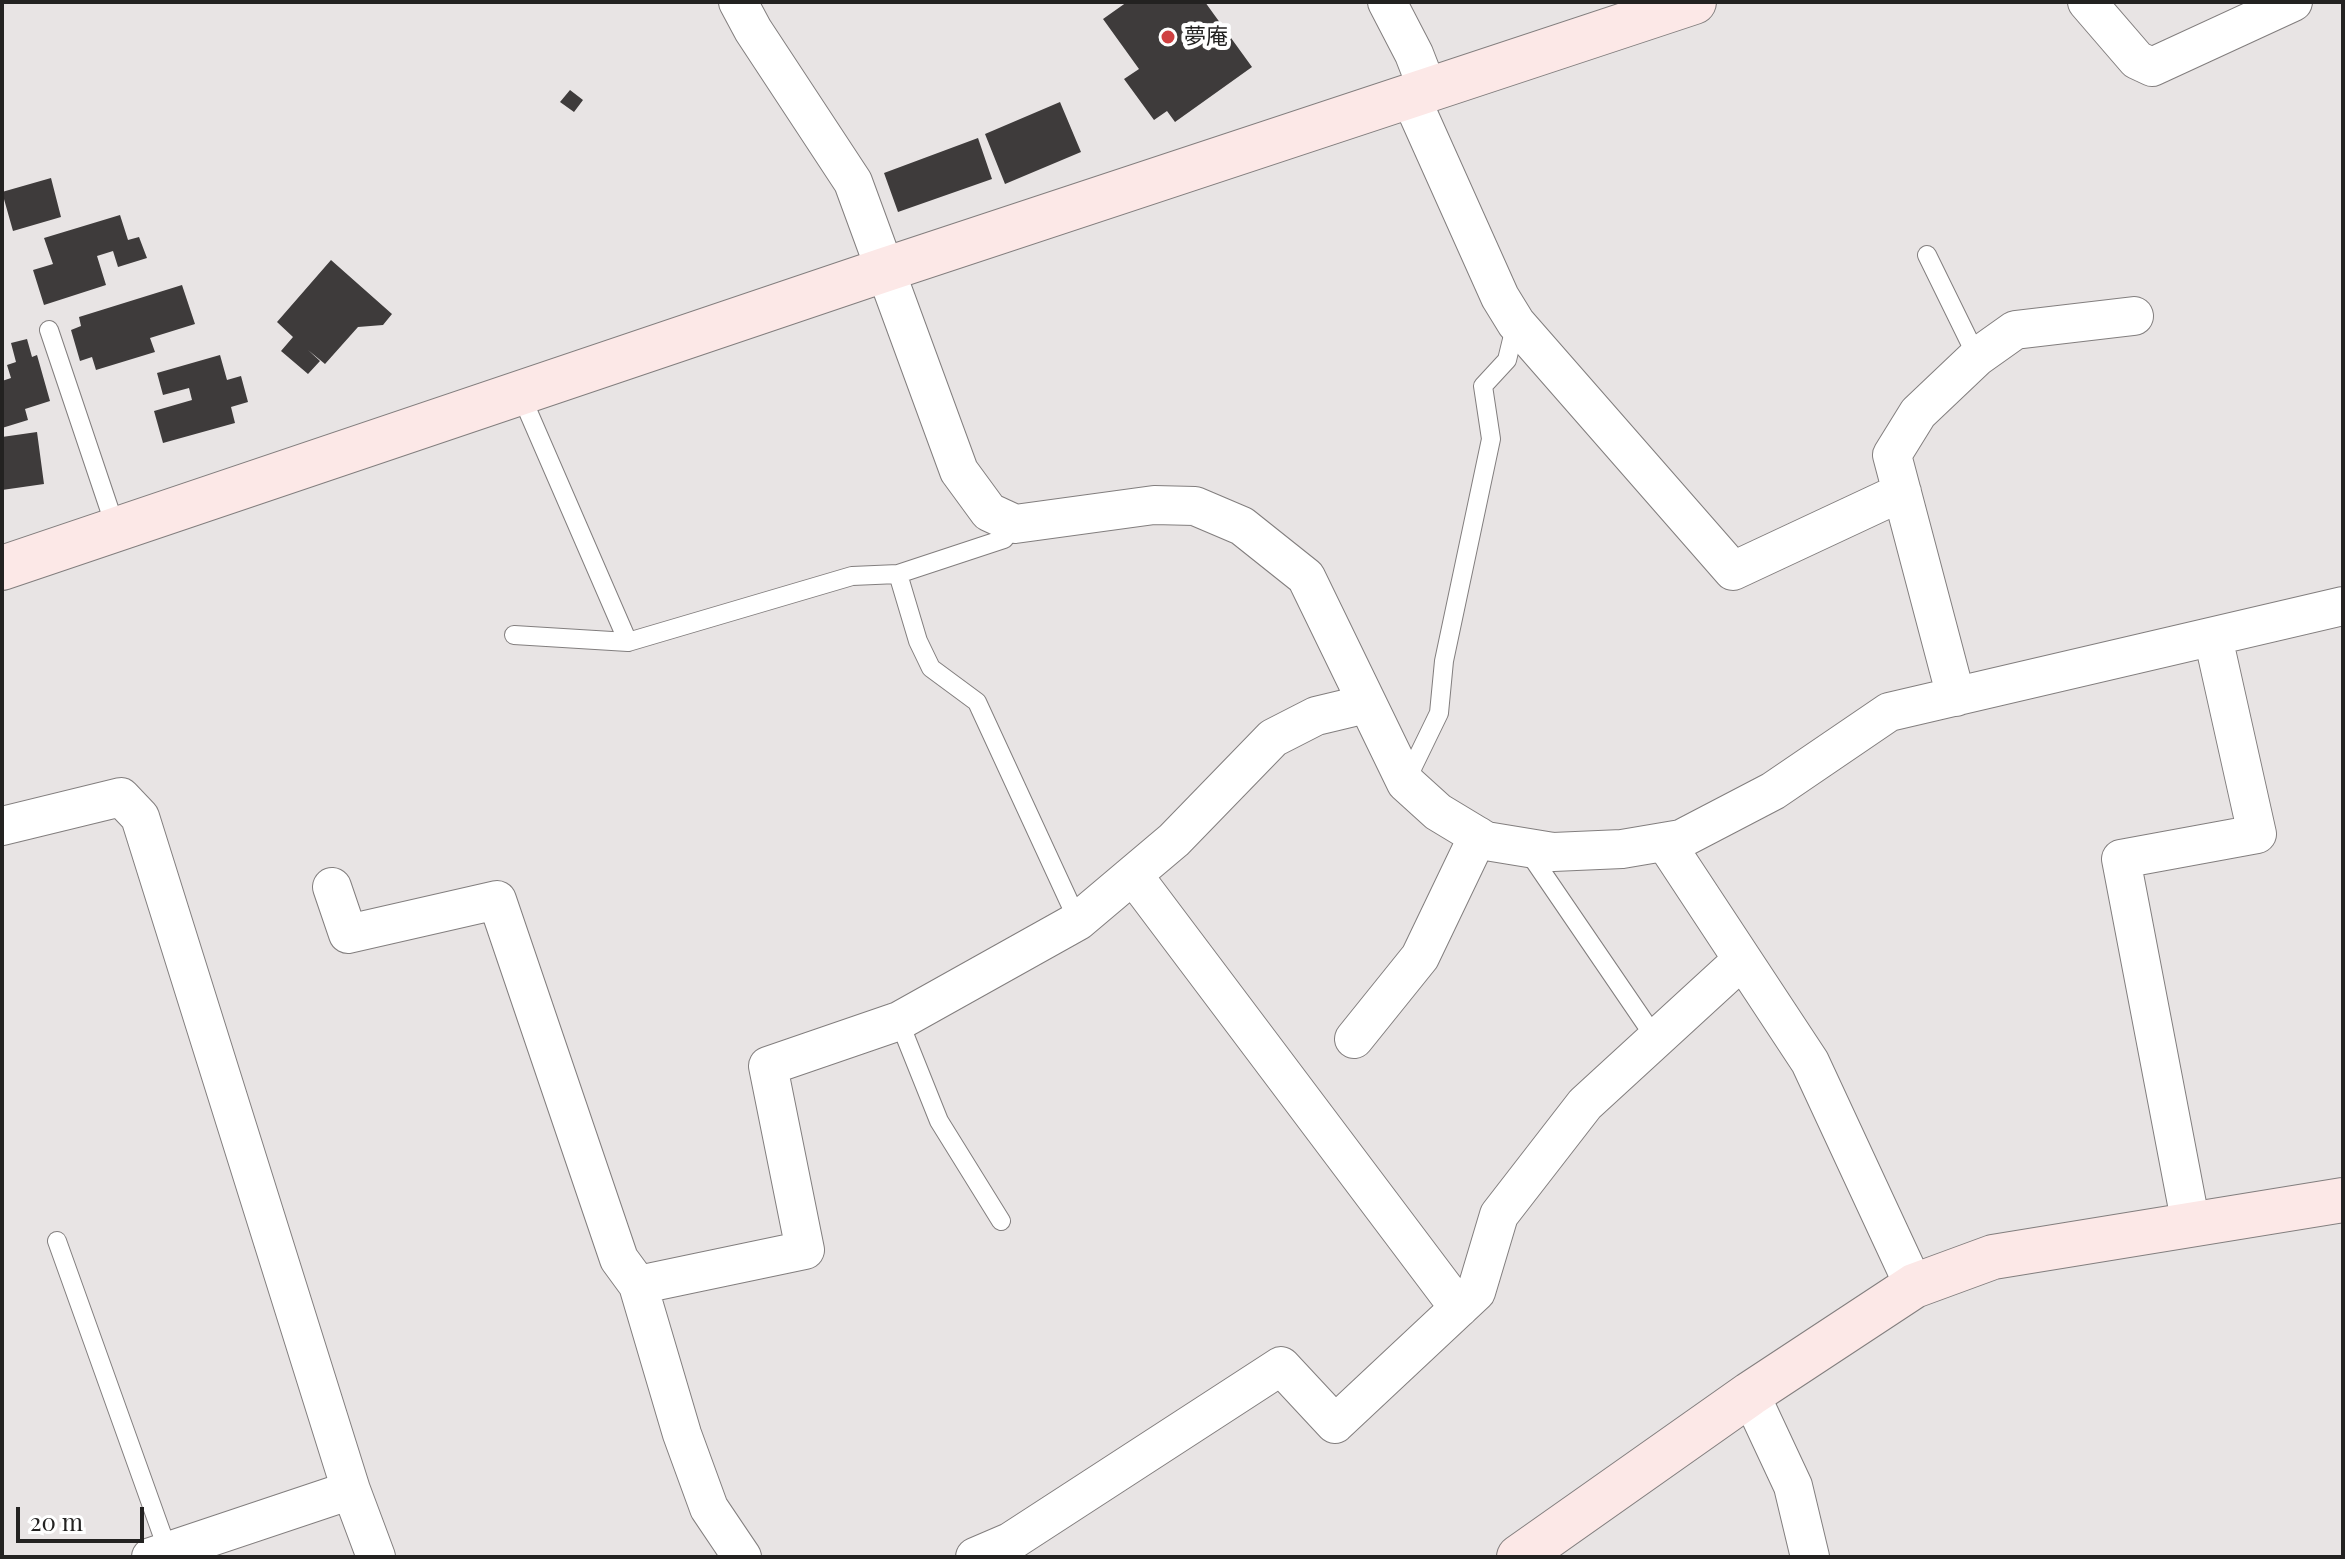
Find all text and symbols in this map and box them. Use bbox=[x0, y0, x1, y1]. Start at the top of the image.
place label: 夢庵 bbox=[1184, 24, 1228, 50]
marker: 夢庵 bbox=[1159, 28, 1177, 46]
scale bar bbox=[20, 1491, 148, 1541]
text: 20 m bbox=[30, 1505, 83, 1537]

